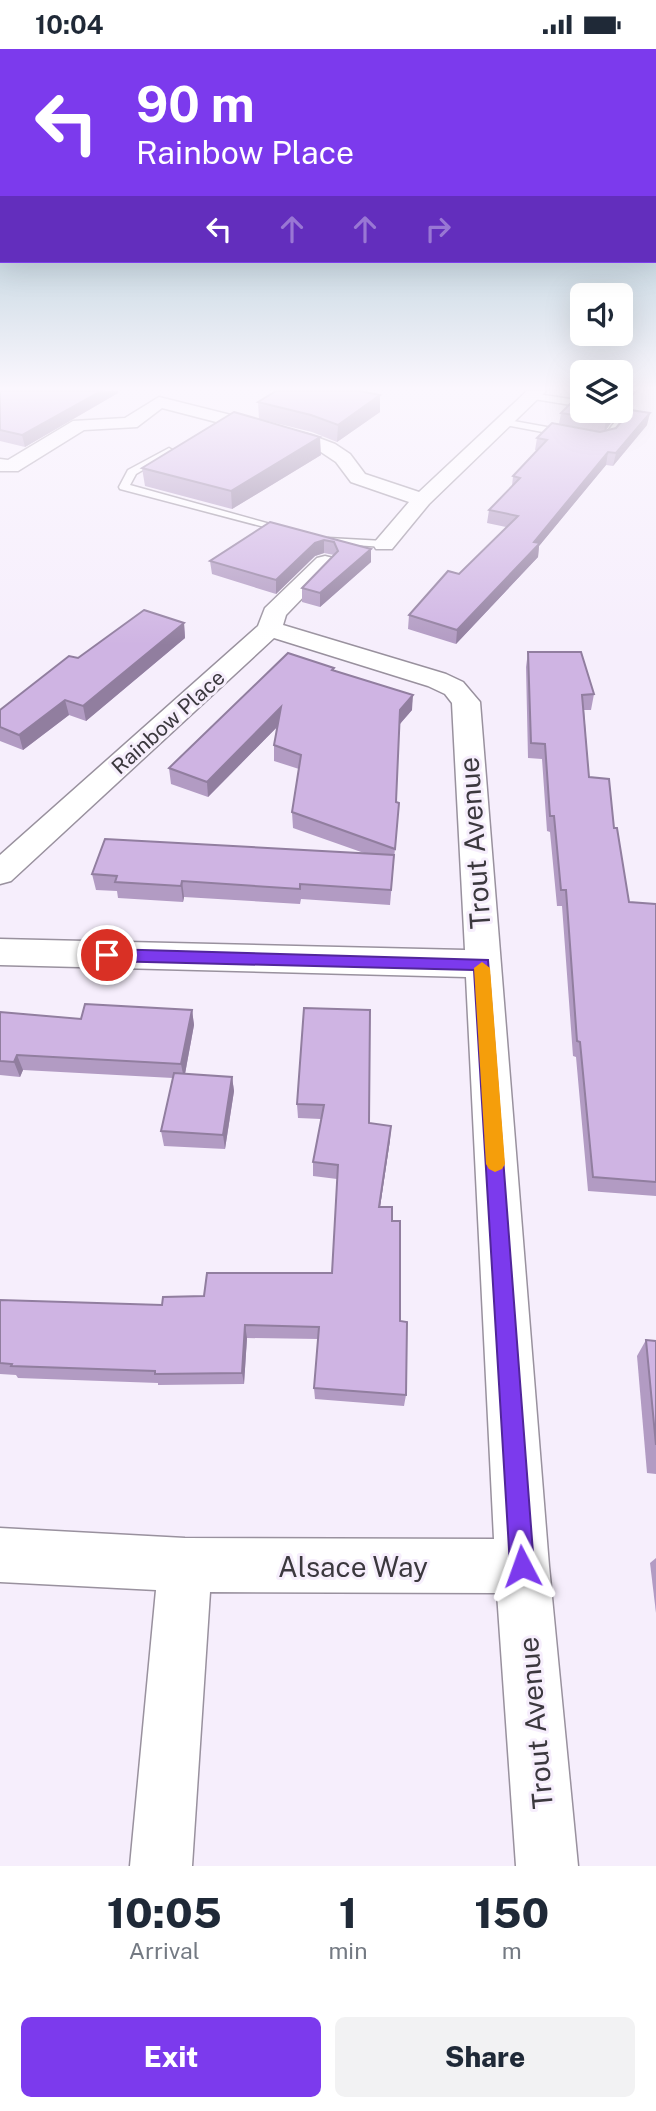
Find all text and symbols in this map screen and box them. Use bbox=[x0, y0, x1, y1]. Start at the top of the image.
text: 10:04 bbox=[35, 9, 104, 40]
text: 90 m bbox=[136, 75, 255, 133]
icon: left bbox=[21, 77, 112, 168]
text: Rainbow Place bbox=[136, 134, 354, 171]
icon: left bbox=[200, 210, 238, 248]
icon: ahead bbox=[273, 210, 311, 248]
icon: ahead bbox=[346, 210, 384, 248]
icon: right bbox=[419, 210, 457, 248]
map controls bbox=[570, 283, 633, 423]
button: sound bbox=[570, 283, 633, 346]
button: layers bbox=[570, 360, 633, 423]
street label: Rainbow Place bbox=[106, 665, 230, 779]
street label: Trout Avenue bbox=[452, 756, 496, 930]
pin bbox=[77, 925, 137, 985]
icon: arrive bbox=[88, 936, 126, 974]
position arrow bbox=[485, 1529, 559, 1603]
street label: Alsace Way bbox=[278, 1550, 428, 1583]
street label: Trout Avenue bbox=[511, 1636, 559, 1810]
text: 10:05 bbox=[107, 1888, 222, 1937]
text: 1 bbox=[339, 1888, 357, 1937]
text: 150 bbox=[474, 1888, 549, 1937]
text: Arrival bbox=[129, 1937, 200, 1964]
text: min bbox=[328, 1937, 367, 1964]
text: m bbox=[502, 1937, 522, 1964]
button: Exit bbox=[21, 2017, 321, 2097]
button: Share bbox=[335, 2017, 635, 2097]

